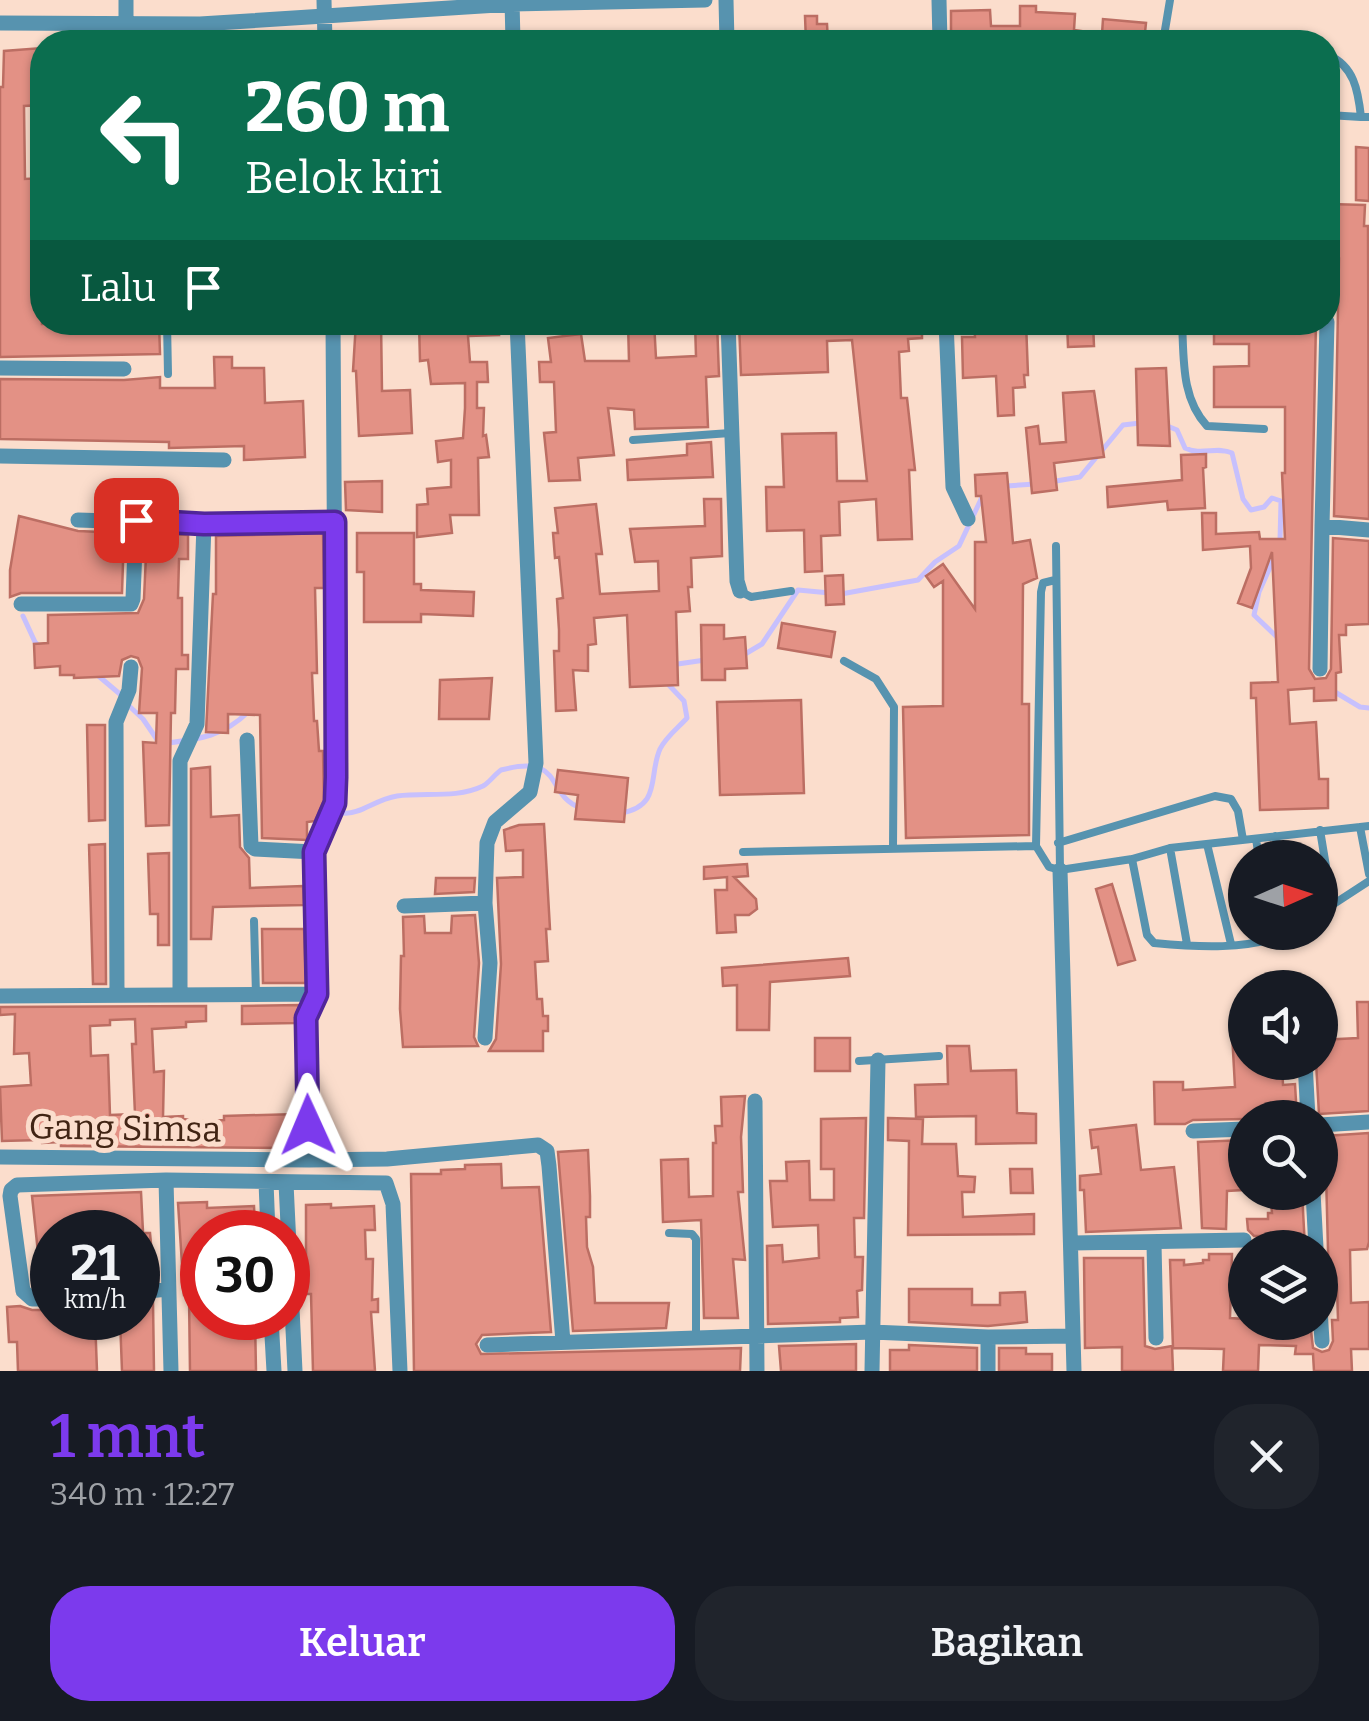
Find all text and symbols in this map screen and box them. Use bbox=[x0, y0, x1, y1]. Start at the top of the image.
text: 260 m bbox=[245, 66, 450, 150]
icon: left bbox=[80, 70, 210, 200]
text: Belok kiri bbox=[245, 151, 442, 205]
icon: arrive bbox=[176, 260, 231, 315]
text: Lalu bbox=[80, 265, 156, 311]
pin bbox=[94, 478, 179, 563]
icon: arrive bbox=[109, 493, 164, 548]
north arrow bbox=[1228, 840, 1338, 950]
map controls bbox=[1228, 840, 1338, 1340]
button: sound bbox=[1228, 970, 1338, 1080]
position arrow bbox=[256, 1073, 360, 1177]
button: search bbox=[1228, 1100, 1338, 1210]
street label: Gang Simsa bbox=[28, 1105, 222, 1151]
speed limit sign: 30 bbox=[180, 1210, 310, 1340]
button: layers bbox=[1228, 1230, 1338, 1340]
text: 21 bbox=[70, 1233, 120, 1293]
text: km/h bbox=[64, 1285, 126, 1315]
text: 1 mnt bbox=[50, 1401, 205, 1473]
button: close bbox=[1214, 1404, 1319, 1509]
text: 340 m · 12:27 bbox=[50, 1475, 234, 1513]
button: Keluar bbox=[50, 1586, 675, 1701]
button: Bagikan bbox=[695, 1586, 1319, 1701]

